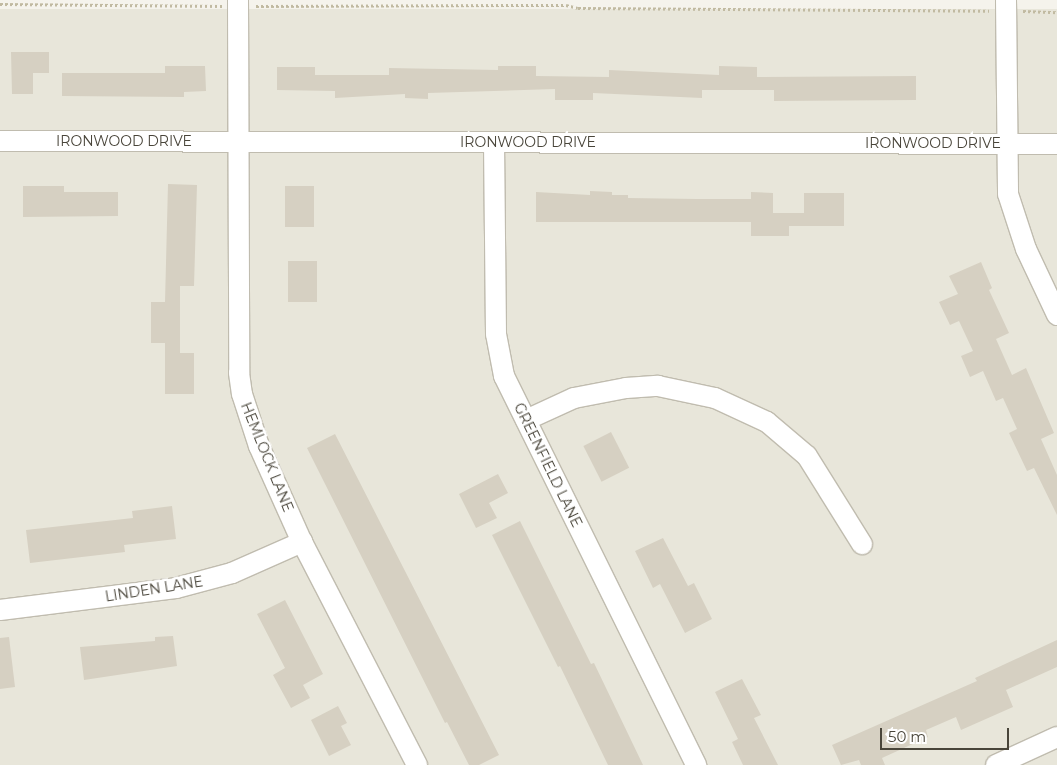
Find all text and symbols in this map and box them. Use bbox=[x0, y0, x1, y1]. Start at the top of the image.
street label: IRONWOOD DRIVE bbox=[56, 133, 192, 149]
street label: IRONWOOD DRIVE bbox=[460, 134, 596, 150]
street label: IRONWOOD DRIVE bbox=[865, 135, 1001, 151]
street label: HEMLOCK LANE bbox=[237, 400, 297, 514]
street label: GREENFIELD LANE bbox=[511, 400, 585, 530]
street label: LINDEN LANE bbox=[104, 573, 204, 605]
scale bar bbox=[882, 718, 1011, 750]
text: 50 m bbox=[888, 727, 926, 746]

